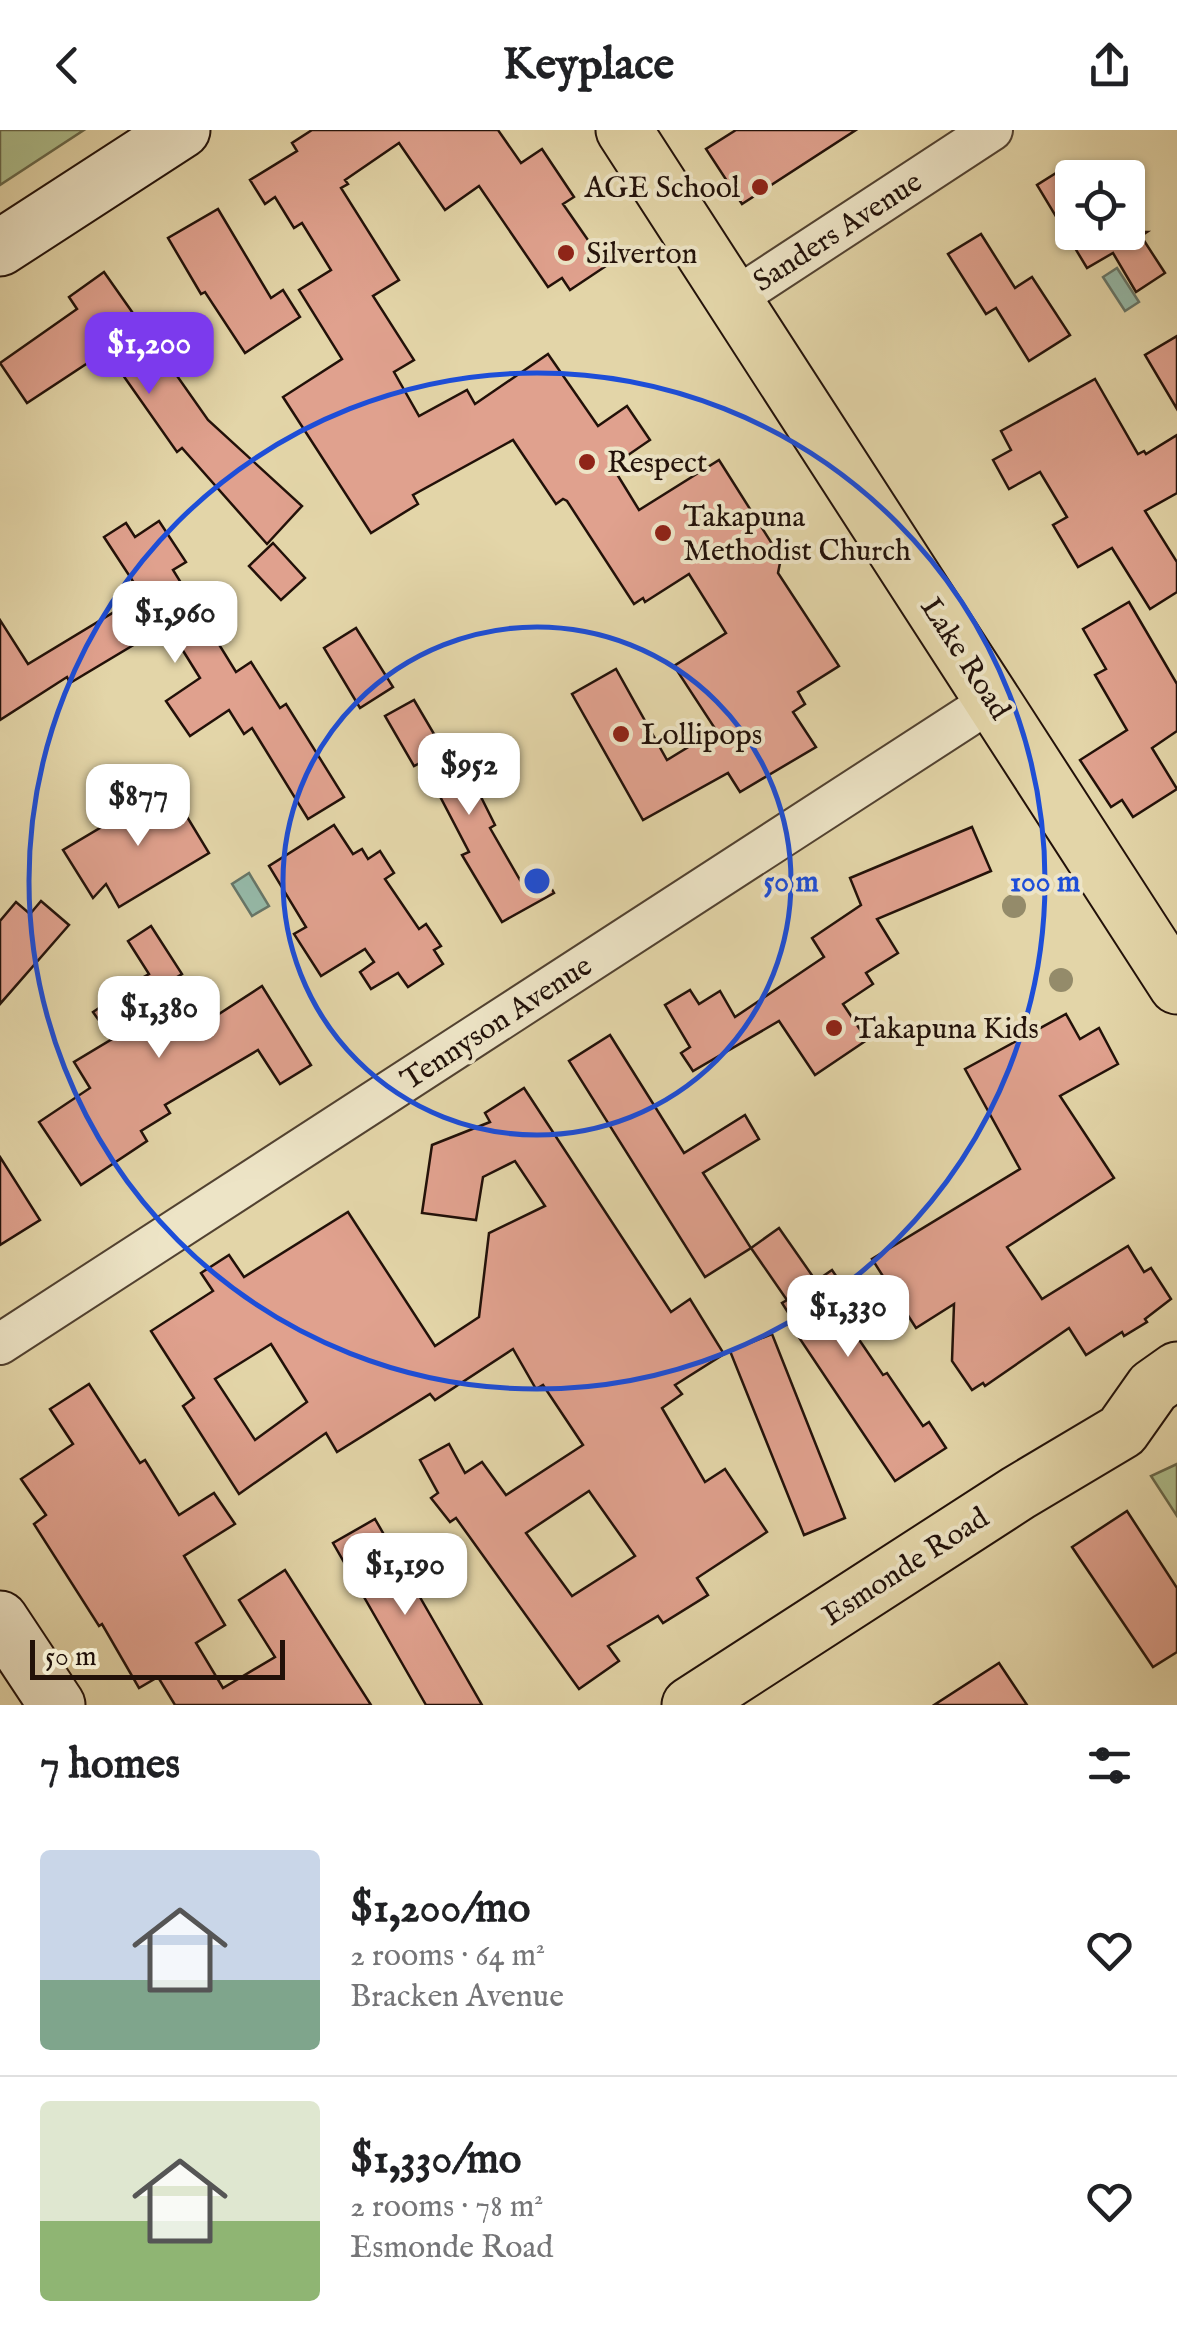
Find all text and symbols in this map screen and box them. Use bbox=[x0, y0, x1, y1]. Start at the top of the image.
text: Keyplace bbox=[503, 37, 674, 94]
icon: back bbox=[40, 38, 95, 93]
icon: share bbox=[1082, 38, 1137, 93]
map controls bbox=[1055, 160, 1145, 250]
button: locate bbox=[1055, 160, 1145, 250]
street label: Sanders Avenue bbox=[746, 164, 930, 301]
place label: AGE School bbox=[583, 170, 741, 208]
marker: AGE School bbox=[749, 176, 771, 198]
place label: Silverton bbox=[586, 236, 697, 274]
marker: Silverton bbox=[555, 242, 577, 264]
pin: $1,200 bbox=[68, 312, 230, 397]
text: $1,200 bbox=[107, 324, 191, 365]
place label: Respect bbox=[607, 445, 707, 483]
marker: Respect bbox=[576, 451, 598, 473]
place label: Takapuna Methodist Church bbox=[683, 499, 911, 571]
marker: Takapuna Methodist Church bbox=[652, 522, 674, 544]
pin: $1,960 bbox=[94, 581, 256, 666]
street label: Lake Road bbox=[911, 591, 1018, 728]
text: $1,960 bbox=[134, 593, 216, 634]
place label: Lollipops bbox=[641, 717, 762, 755]
marker: Lollipops bbox=[610, 723, 632, 745]
pin: $952 bbox=[410, 733, 528, 818]
text: $952 bbox=[440, 745, 498, 786]
pin: $877 bbox=[79, 764, 197, 849]
text: $877 bbox=[108, 776, 168, 817]
centre of rings bbox=[519, 863, 555, 899]
text: 50 m bbox=[763, 864, 819, 902]
text: 100 m bbox=[1010, 864, 1080, 902]
street label: Tennyson Avenue bbox=[394, 948, 600, 1100]
pin: $1,380 bbox=[78, 976, 240, 1061]
text: $1,380 bbox=[120, 988, 198, 1029]
place label: Takapuna Kids bbox=[854, 1011, 1039, 1049]
marker: Takapuna Kids bbox=[823, 1017, 845, 1039]
pin: $1,330 bbox=[767, 1275, 929, 1360]
text: $1,330 bbox=[809, 1287, 887, 1328]
street label: Esmonde Road bbox=[816, 1499, 997, 1636]
pin: $1,190 bbox=[324, 1533, 486, 1618]
text: $1,190 bbox=[365, 1545, 445, 1586]
scale bar bbox=[30, 1635, 285, 1680]
text: 50 m bbox=[45, 1640, 97, 1675]
icon: filters bbox=[1082, 1738, 1137, 1793]
text: 7 homes bbox=[40, 1739, 180, 1792]
text: $1,200/mo bbox=[350, 1883, 530, 1936]
icon: home bbox=[120, 1890, 240, 2010]
icon: heart bbox=[1082, 1923, 1137, 1978]
text: 2 rooms · 64 m² bbox=[350, 1936, 545, 1977]
text: Bracken Avenue bbox=[350, 1977, 564, 2018]
text: $1,330/mo bbox=[350, 2134, 521, 2187]
icon: home bbox=[120, 2141, 240, 2261]
icon: heart bbox=[1082, 2174, 1137, 2229]
text: 2 rooms · 78 m² bbox=[350, 2187, 543, 2228]
text: Esmonde Road bbox=[350, 2228, 553, 2269]

